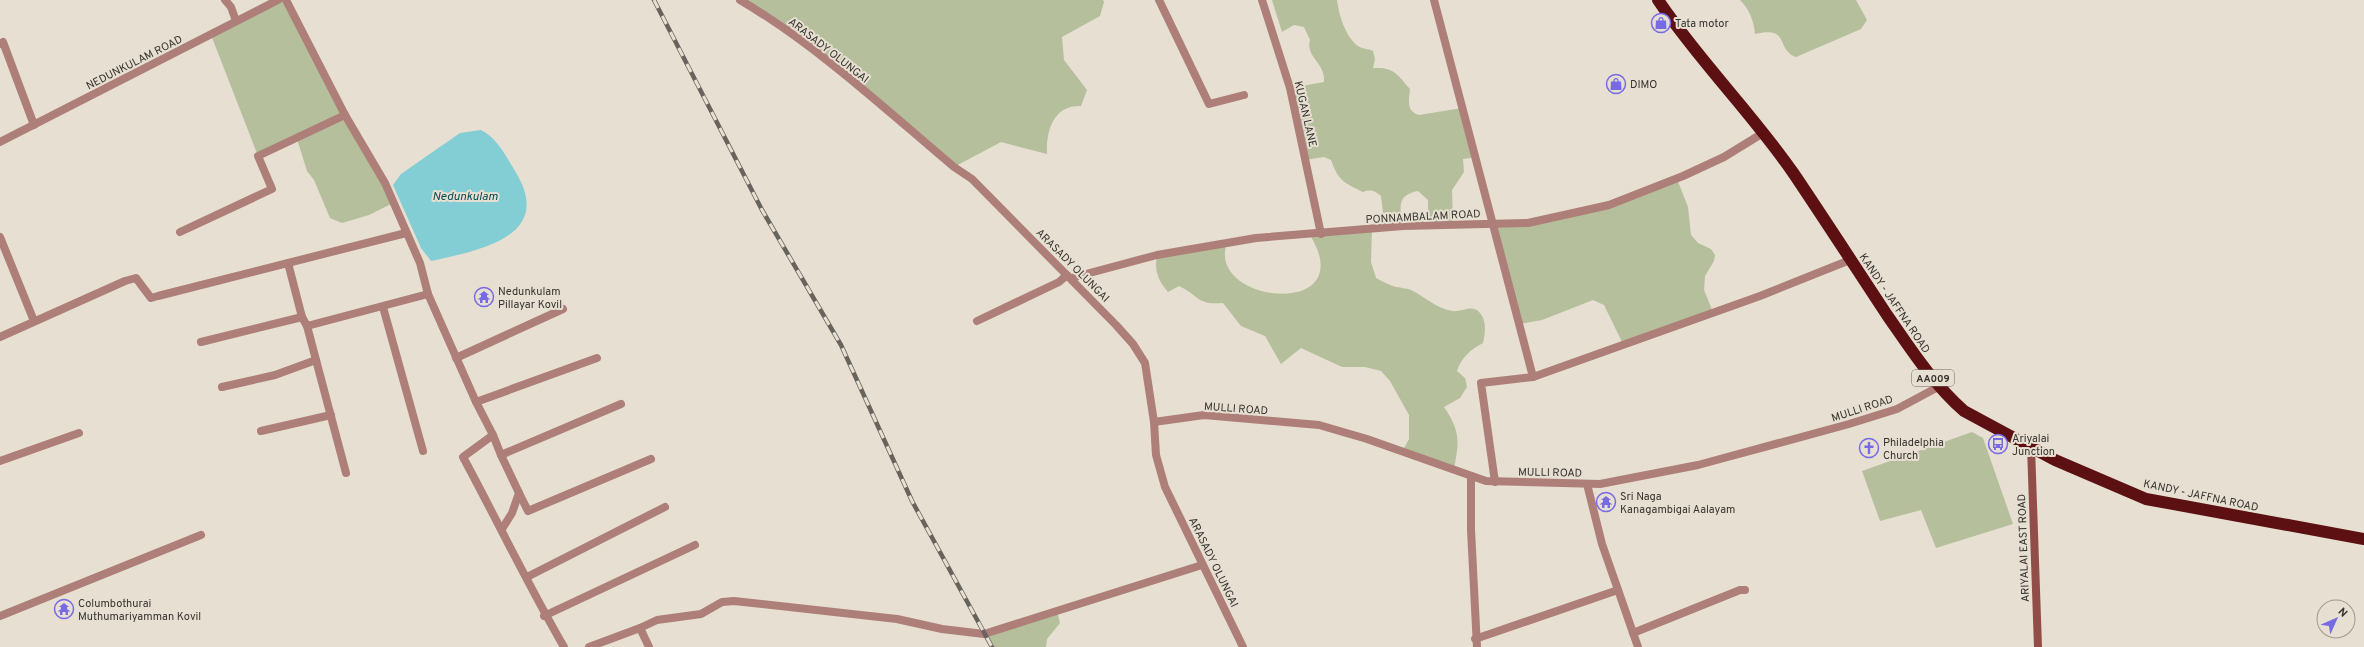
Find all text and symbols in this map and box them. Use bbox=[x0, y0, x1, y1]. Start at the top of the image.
shop icon: Tata motor bbox=[1650, 12, 1672, 34]
street label: ARASADY OLUNGAI bbox=[785, 15, 871, 87]
place label: Tata motor bbox=[1675, 17, 1729, 31]
street label: NEDUNKULAM ROAD bbox=[84, 33, 185, 93]
shop icon: DIMO bbox=[1605, 73, 1627, 95]
place label: DIMO bbox=[1630, 78, 1657, 92]
street label: KUGAN LANE bbox=[1291, 80, 1319, 149]
water label: Nedunkulam bbox=[432, 189, 498, 205]
street label: PONNAMBALAM ROAD bbox=[1365, 207, 1481, 227]
street label: ARASADY OLUNGAI bbox=[1033, 226, 1112, 305]
street label: KANDY - JAFFNA ROAD bbox=[1856, 251, 1933, 356]
place label: Nedunkulam Pillayar Kovil bbox=[498, 285, 562, 312]
temple icon: Nedunkulam Pillayar Kovil bbox=[473, 286, 495, 308]
road number: AA009 bbox=[1912, 370, 1954, 386]
street label: MULLI ROAD bbox=[1830, 392, 1895, 426]
street label: MULLI ROAD bbox=[1204, 400, 1268, 418]
place label: Ariyalai Junction bbox=[2012, 432, 2055, 459]
bus stop icon: Ariyalai Junction bbox=[1987, 433, 2009, 455]
place label: Philadelphia Church bbox=[1883, 436, 1944, 463]
church icon: Philadelphia Church bbox=[1858, 437, 1880, 459]
street label: MULLI ROAD bbox=[1518, 465, 1582, 481]
street label: KANDY - JAFFNA ROAD bbox=[2142, 477, 2260, 515]
place label: Sri Naga Kanagambigai Aalayam bbox=[1620, 490, 1735, 517]
temple icon: Sri Naga Kanagambigai Aalayam bbox=[1595, 491, 1617, 513]
street label: ARIYALAI EAST ROAD bbox=[2015, 494, 2033, 602]
street label: ARASADY OLUNGAI bbox=[1185, 515, 1241, 610]
place label: Columbothurai Muthumariyamman Kovil bbox=[78, 597, 201, 624]
temple icon: Columbothurai Muthumariyamman Kovil bbox=[53, 598, 75, 620]
north arrow bbox=[2316, 599, 2356, 639]
text: N bbox=[2335, 605, 2350, 620]

